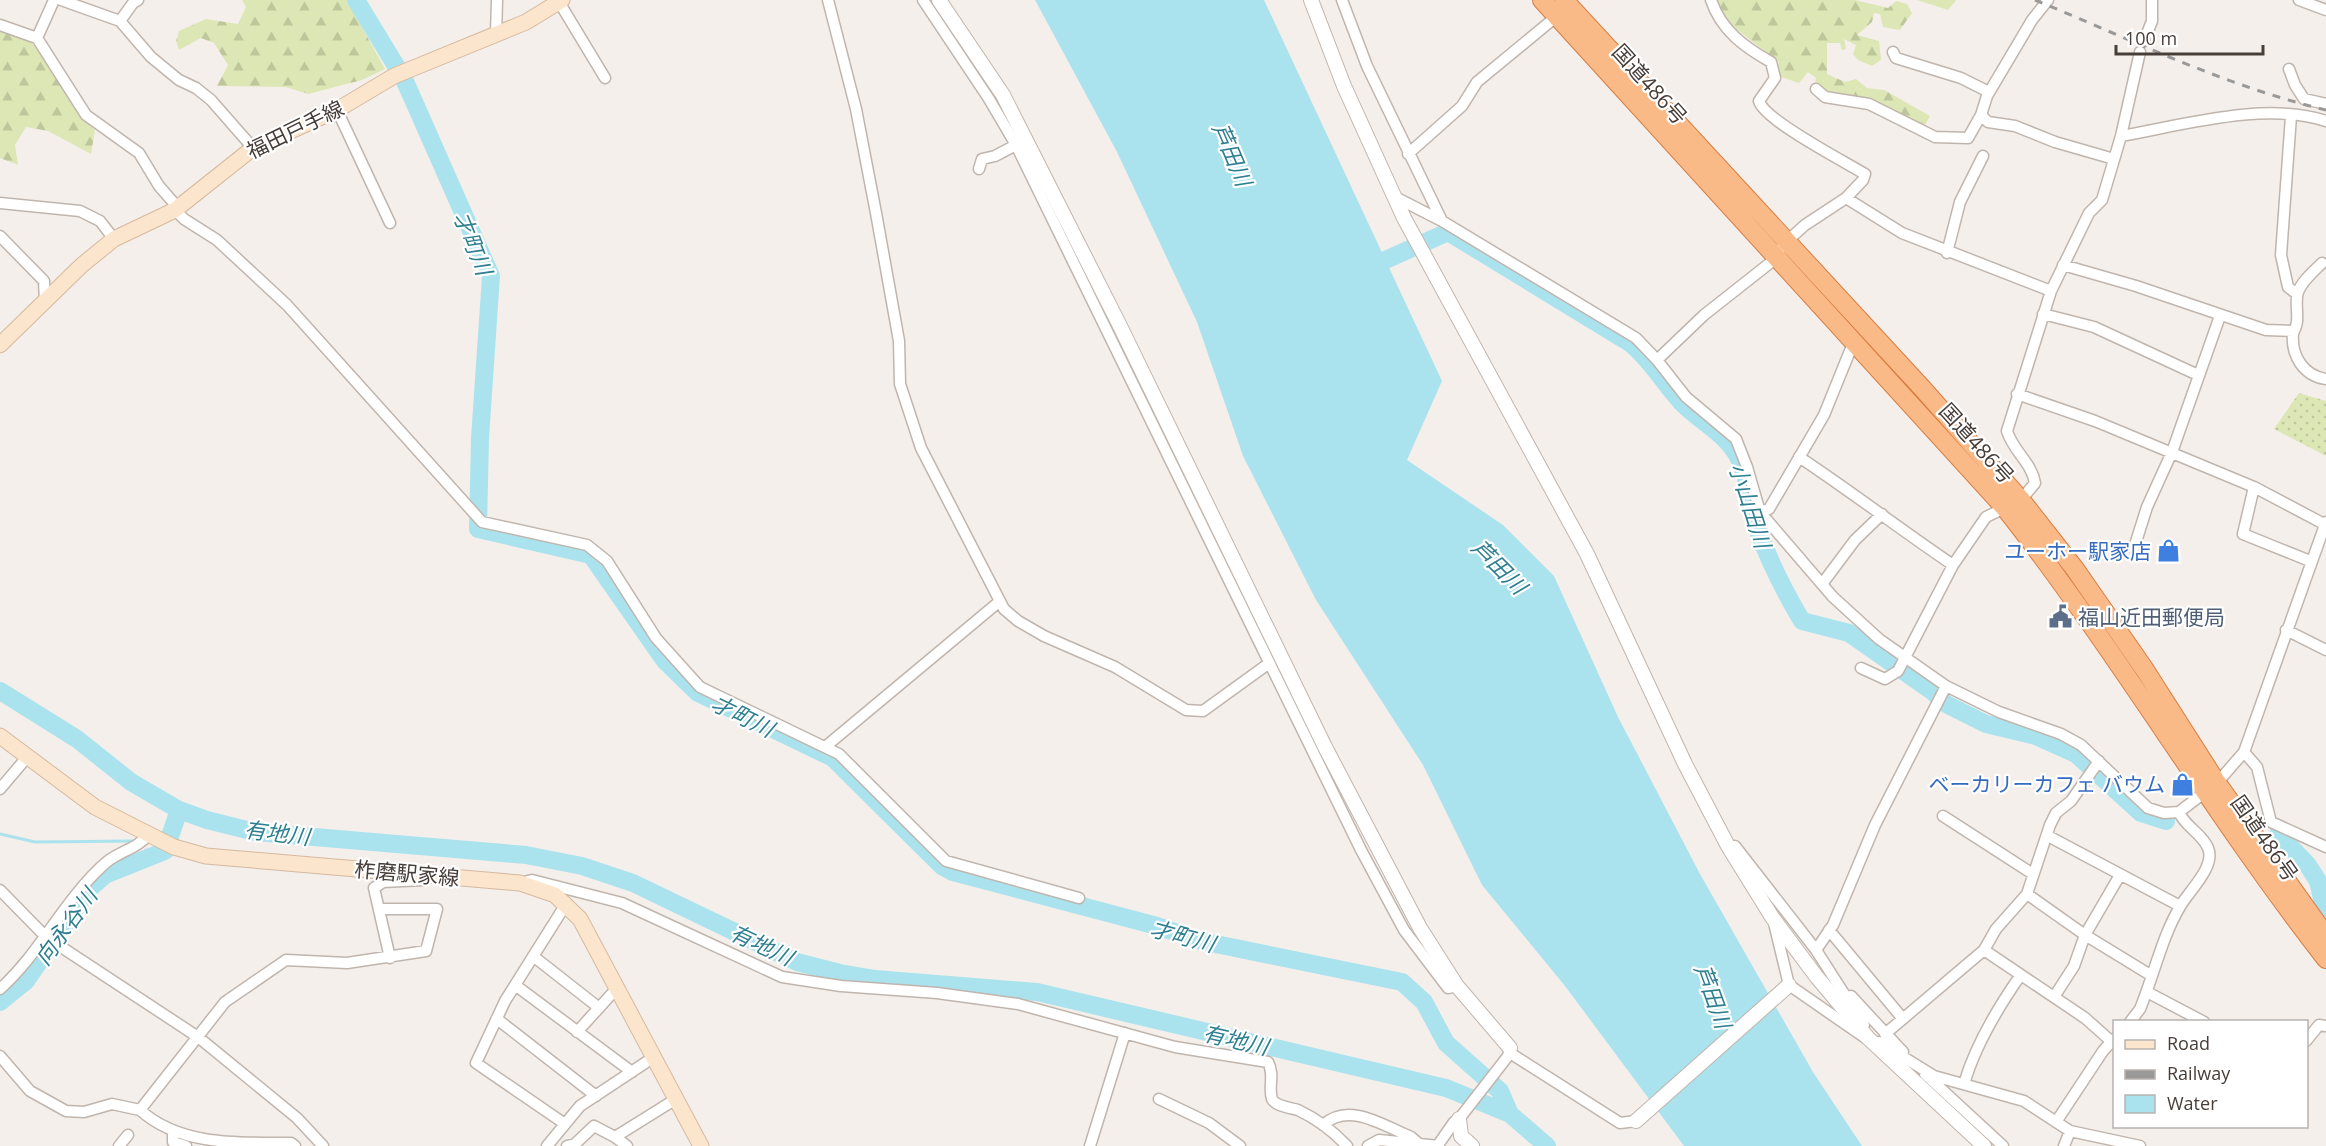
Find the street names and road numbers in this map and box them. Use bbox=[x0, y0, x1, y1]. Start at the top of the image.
street label: 国道486号 bbox=[1606, 38, 1694, 130]
street label: 福田戸手線 bbox=[242, 93, 348, 165]
street label: 国道486号 bbox=[1933, 397, 2021, 489]
street label: 国道486号 bbox=[2225, 789, 2305, 887]
street label: 柞磨駅家線 bbox=[353, 854, 461, 892]

